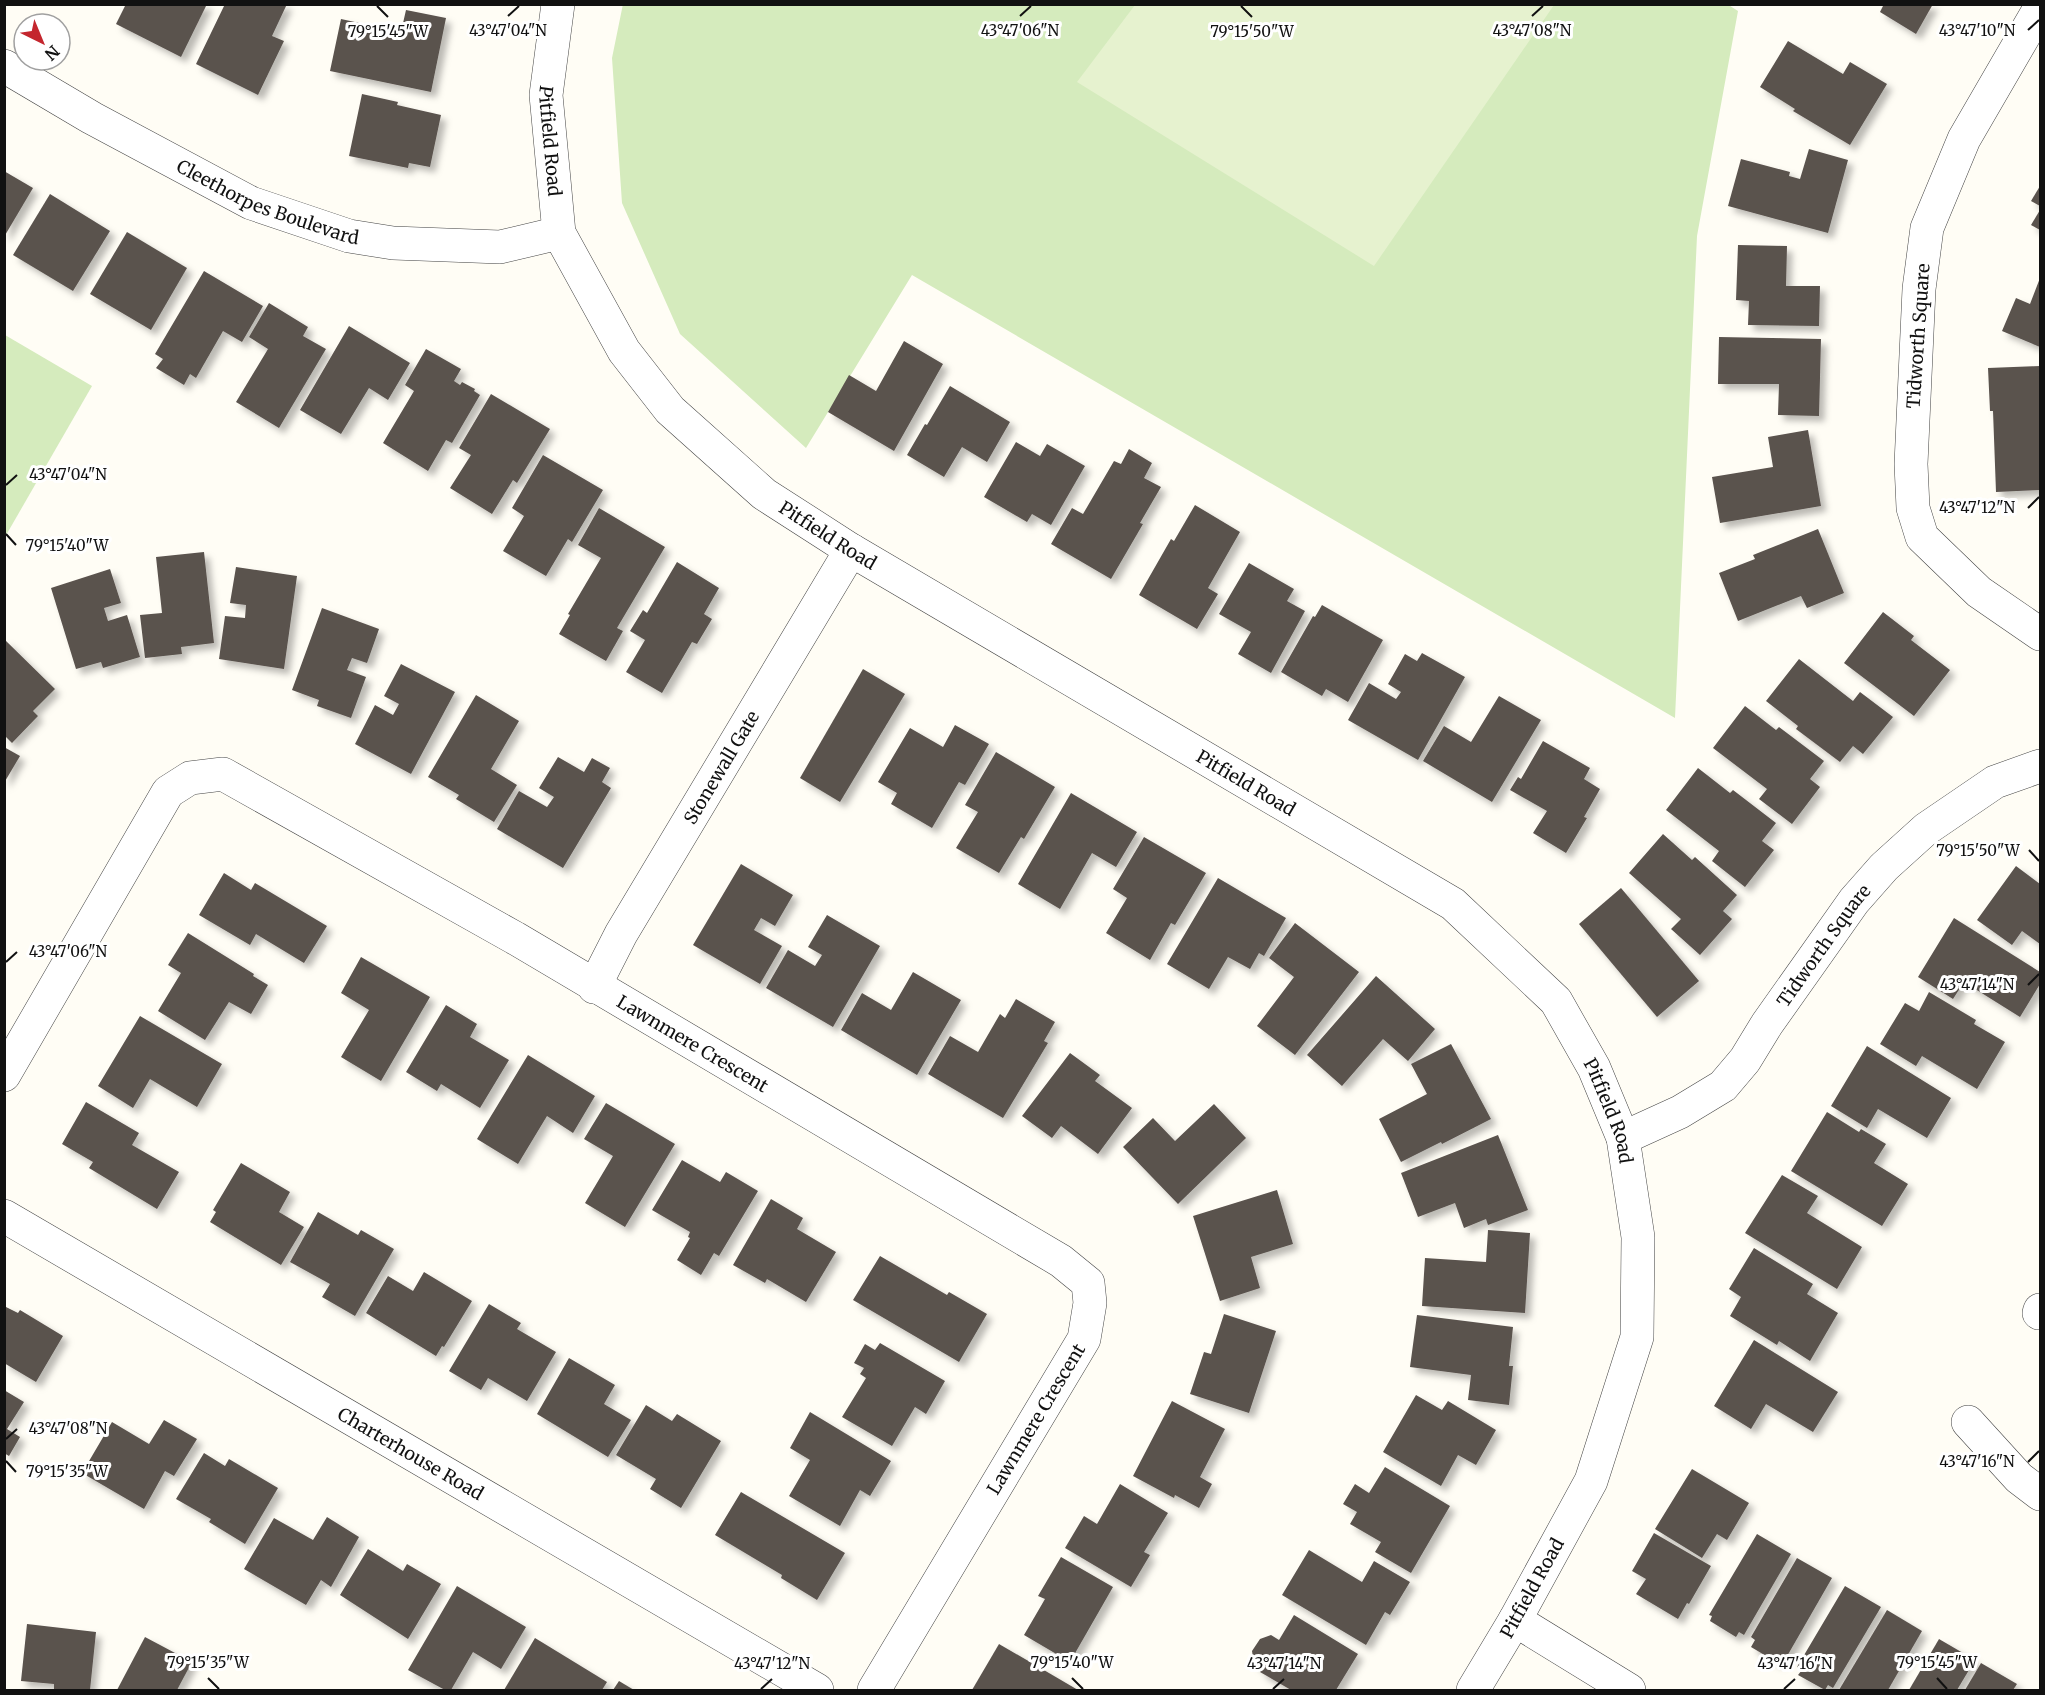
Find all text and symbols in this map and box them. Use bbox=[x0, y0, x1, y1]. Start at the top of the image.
north arrow bbox=[12, 12, 72, 72]
text: 43°47'04"N bbox=[469, 21, 547, 40]
text: 43°47'06"N bbox=[981, 21, 1060, 40]
text: 43°47'08"N bbox=[1493, 21, 1572, 40]
text: 43°47'10"N bbox=[1939, 21, 2016, 40]
text: 79°15'45"W bbox=[348, 22, 429, 41]
text: 79°15'50"W bbox=[1210, 22, 1295, 41]
text: N bbox=[41, 41, 64, 65]
street label: Pitfield Road bbox=[534, 84, 567, 197]
street label: Cleethorpes Boulevard bbox=[173, 154, 361, 249]
street label: Tidworth Square bbox=[1901, 263, 1935, 409]
text: 43°47'04"N bbox=[29, 465, 107, 484]
street label: Pitfield Road bbox=[775, 495, 881, 574]
text: 43°47'12"N bbox=[1939, 498, 2015, 517]
text: 79°15'40"W bbox=[26, 536, 109, 555]
street label: Stonewall Gate bbox=[678, 706, 764, 828]
street label: Pitfield Road bbox=[1193, 744, 1300, 821]
text: 79°15'50"W bbox=[1936, 841, 2021, 860]
street label: Tidworth Square bbox=[1772, 879, 1875, 1011]
text: 43°47'06"N bbox=[29, 942, 108, 961]
text: 43°47'14"N bbox=[1940, 975, 2015, 994]
street label: Lawnmere Crescent bbox=[613, 990, 773, 1097]
street label: Pitfield Road bbox=[1579, 1054, 1638, 1165]
street label: Lawnmere Crescent bbox=[982, 1339, 1090, 1499]
street label: Charterhouse Road bbox=[334, 1402, 488, 1505]
text: 43°47'08"N bbox=[29, 1419, 108, 1438]
text: 43°47'16"N bbox=[1939, 1452, 2015, 1471]
text: 79°15'35"W bbox=[26, 1462, 109, 1481]
street label: Pitfield Road bbox=[1495, 1534, 1569, 1642]
text: 79°15'35"W bbox=[167, 1653, 250, 1672]
text: 79°15'40"W bbox=[1031, 1653, 1114, 1672]
text: 79°15'45"W bbox=[1897, 1653, 1978, 1672]
text: 43°47'12"N bbox=[734, 1654, 810, 1673]
text: 43°47'14"N bbox=[1247, 1654, 1322, 1673]
text: 43°47'16"N bbox=[1757, 1654, 1833, 1673]

